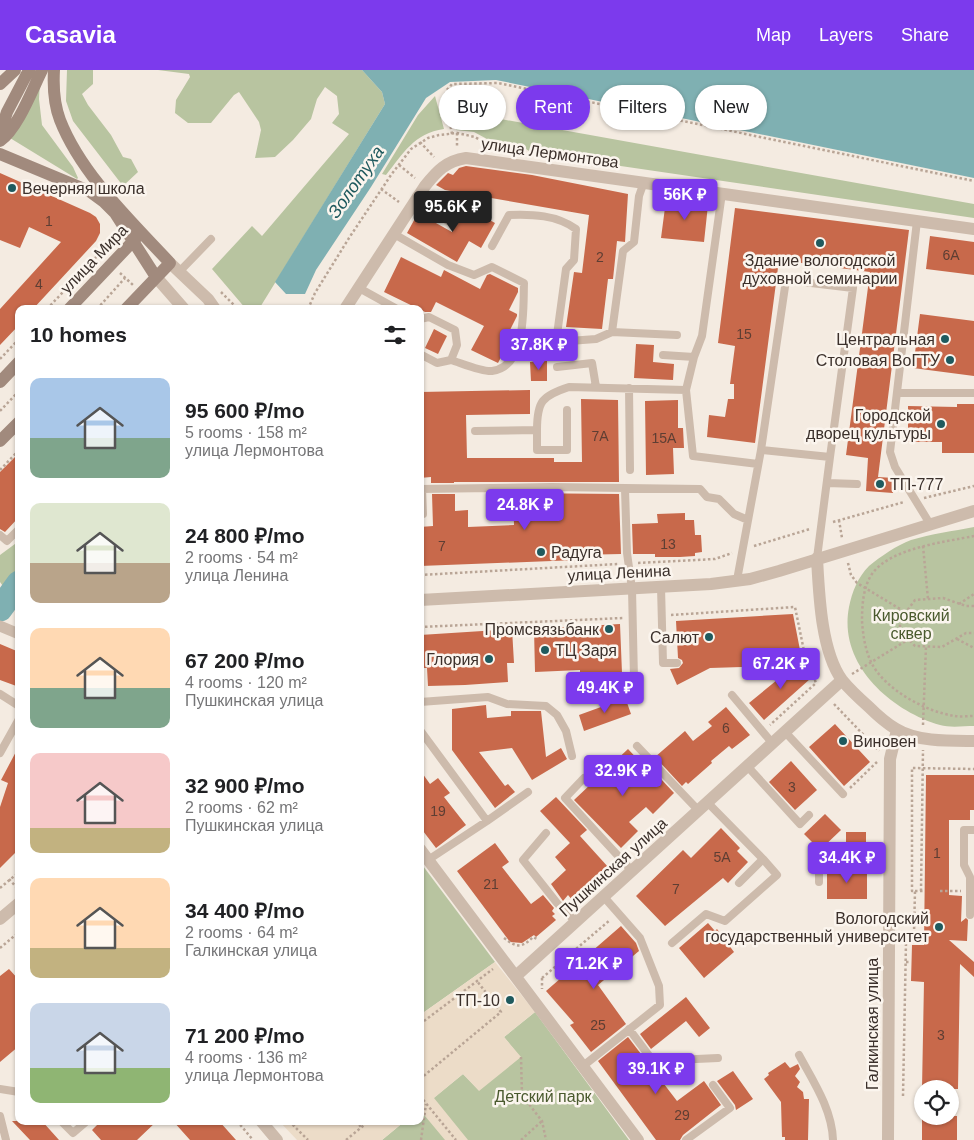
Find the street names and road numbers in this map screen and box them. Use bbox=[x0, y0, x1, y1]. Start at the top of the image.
street label: улица Лермонтова bbox=[480, 135, 620, 171]
street label: улица Мира bbox=[57, 221, 131, 297]
street label: улица Ленина bbox=[567, 562, 671, 584]
street label: Пушкинская улица bbox=[556, 814, 670, 920]
street label: Галкинская улица bbox=[864, 958, 881, 1090]

